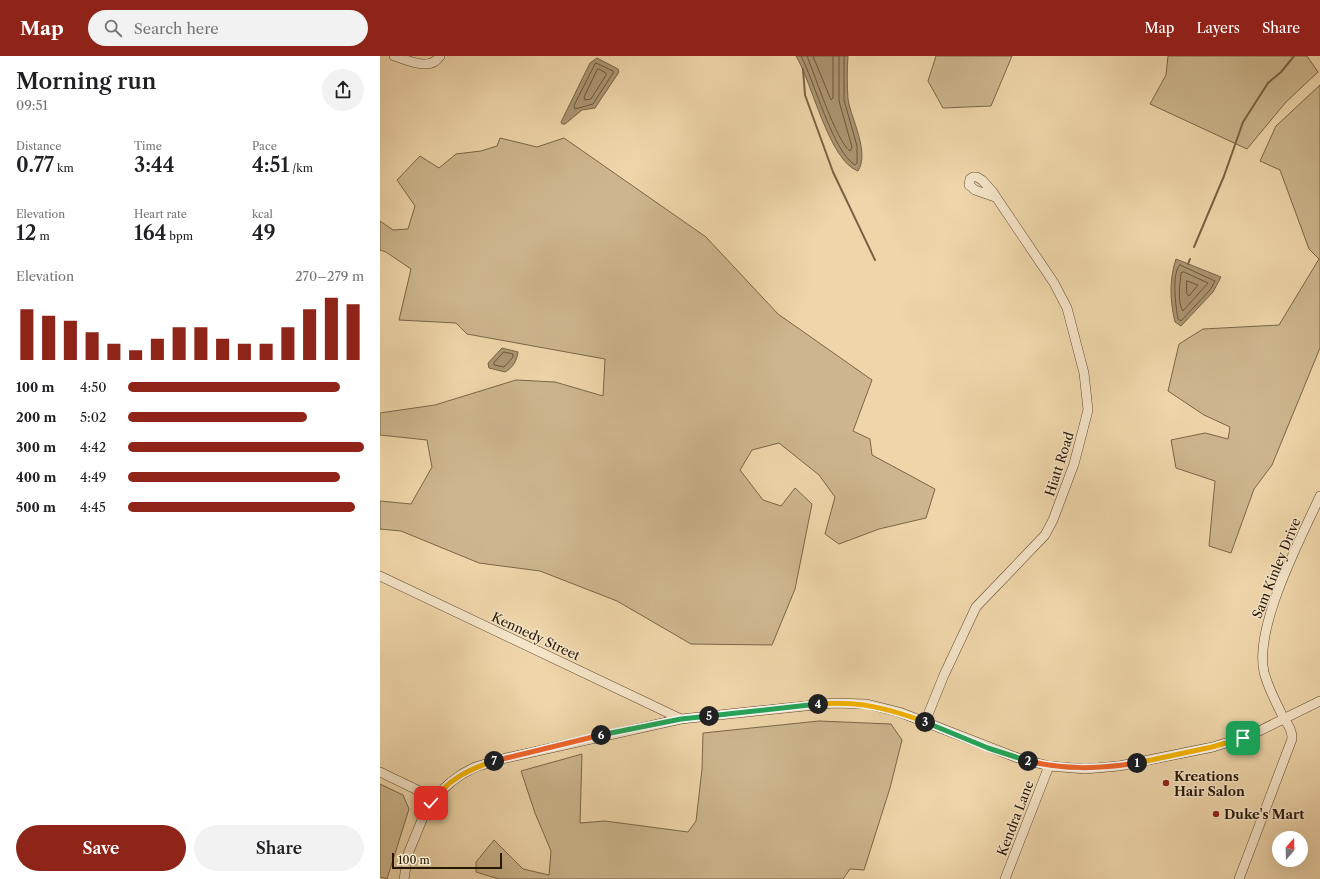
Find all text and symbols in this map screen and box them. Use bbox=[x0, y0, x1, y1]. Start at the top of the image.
search box bbox=[88, 10, 368, 46]
text: Map bbox=[20, 17, 64, 40]
icon: search bbox=[102, 17, 124, 39]
text: Search here bbox=[134, 19, 219, 38]
text: Map bbox=[1144, 19, 1174, 37]
text: Layers bbox=[1196, 19, 1240, 37]
text: Share bbox=[1262, 19, 1300, 37]
text: Morning run bbox=[16, 68, 156, 95]
button: share bbox=[322, 69, 364, 111]
text: 09:51 bbox=[16, 97, 48, 113]
text: Distance bbox=[16, 139, 62, 153]
text: Time bbox=[134, 139, 162, 153]
text: Pace bbox=[252, 139, 277, 153]
text: 0.77 bbox=[16, 153, 54, 177]
text: 3:44 bbox=[134, 153, 175, 177]
text: 4:51 bbox=[252, 153, 289, 177]
text: km bbox=[54, 161, 74, 175]
text: /km bbox=[289, 161, 313, 175]
text: Elevation bbox=[16, 207, 65, 221]
text: Heart rate bbox=[134, 207, 187, 221]
text: kcal bbox=[252, 207, 273, 221]
text: 12 bbox=[16, 221, 37, 245]
text: 164 bbox=[134, 221, 166, 245]
text: 49 bbox=[252, 221, 276, 245]
text: m bbox=[37, 229, 50, 243]
text: bpm bbox=[166, 229, 193, 243]
text: Elevation bbox=[16, 268, 74, 284]
text: 270–279 m bbox=[295, 268, 364, 284]
text: 100 m bbox=[16, 379, 55, 395]
text: 4:50 bbox=[80, 379, 106, 395]
text: 200 m bbox=[16, 409, 56, 425]
text: 5:02 bbox=[80, 409, 106, 425]
street label: Hiatt Road bbox=[1041, 430, 1077, 498]
text: 300 m bbox=[16, 439, 56, 455]
text: 4:42 bbox=[80, 439, 106, 455]
text: 400 m bbox=[16, 469, 56, 485]
text: 4:49 bbox=[80, 469, 106, 485]
text: 500 m bbox=[16, 499, 56, 515]
text: 4:45 bbox=[80, 499, 106, 515]
street label: Sam Kinley Drive bbox=[1248, 515, 1304, 621]
street label: Kennedy Street bbox=[489, 609, 583, 664]
pin: 4 bbox=[808, 694, 828, 714]
text: 4 bbox=[815, 697, 821, 711]
pin: 5 bbox=[699, 706, 719, 726]
text: 5 bbox=[706, 709, 712, 723]
pin: 3 bbox=[915, 712, 935, 732]
text: 3 bbox=[922, 715, 928, 729]
pin bbox=[1226, 721, 1260, 755]
pin: 6 bbox=[591, 725, 611, 745]
icon: arrive bbox=[1232, 727, 1254, 749]
text: 6 bbox=[598, 728, 604, 742]
pin: 7 bbox=[484, 751, 504, 771]
pin: 2 bbox=[1018, 751, 1038, 771]
pin: 1 bbox=[1127, 753, 1147, 773]
text: 7 bbox=[491, 754, 497, 768]
text: 2 bbox=[1025, 754, 1031, 768]
text: 1 bbox=[1135, 756, 1139, 770]
place label: Kreations Hair Salon bbox=[1174, 768, 1245, 799]
street label: Kendra Lane bbox=[993, 778, 1037, 858]
marker: Kreations Hair Salon bbox=[1161, 778, 1171, 788]
pin bbox=[414, 786, 448, 820]
icon: check bbox=[420, 792, 442, 814]
place label: Duke's Mart bbox=[1224, 806, 1305, 822]
marker: Duke's Mart bbox=[1211, 809, 1221, 819]
button: Save bbox=[16, 825, 186, 871]
button: Share bbox=[194, 825, 364, 871]
north arrow bbox=[1272, 831, 1308, 867]
map controls bbox=[1272, 831, 1308, 867]
scale bar bbox=[392, 851, 502, 870]
text: 100 m bbox=[398, 853, 430, 867]

